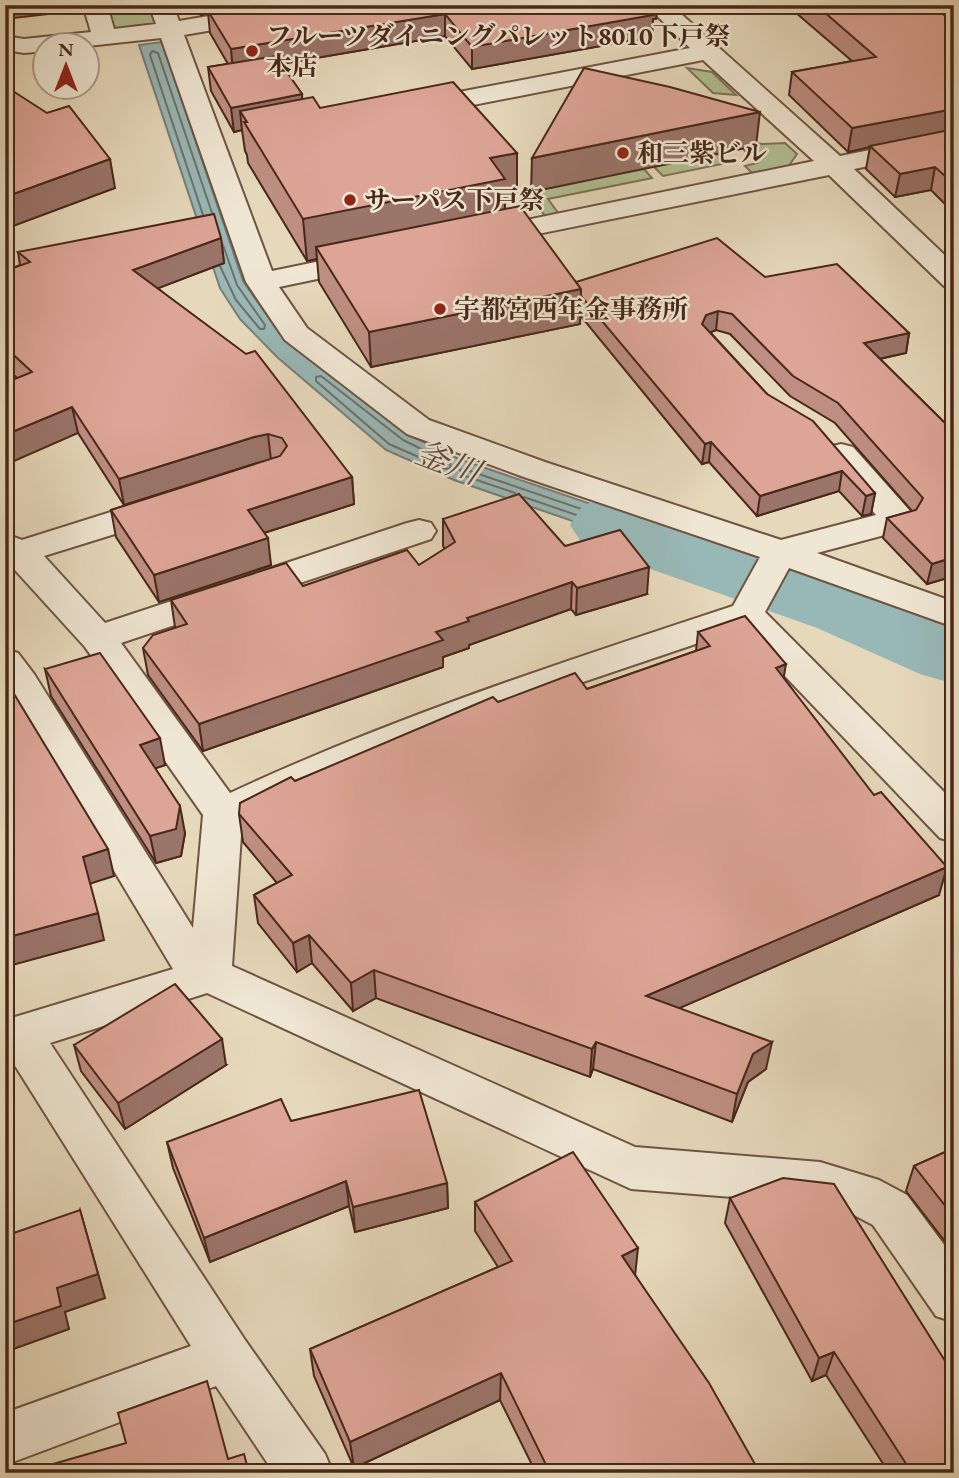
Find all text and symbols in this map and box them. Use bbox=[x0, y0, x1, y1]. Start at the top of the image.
place label: フルーツダイニングパレット8010下戸祭 本店 bbox=[266, 19, 731, 83]
north arrow bbox=[32, 32, 102, 102]
text: N bbox=[58, 37, 74, 62]
marker: フルーツダイニングパレット8010下戸祭 本店 bbox=[244, 43, 260, 59]
place label: 和三紫ビル bbox=[637, 136, 767, 170]
marker: 和三紫ビル bbox=[615, 145, 631, 161]
place label: サーパス下戸祭 bbox=[364, 183, 545, 217]
marker: サーパス下戸祭 bbox=[342, 192, 358, 208]
place label: 宇都宮西年金事務所 bbox=[454, 292, 688, 326]
marker: 宇都宮西年金事務所 bbox=[432, 301, 448, 317]
water label: 釜川 bbox=[409, 430, 489, 495]

